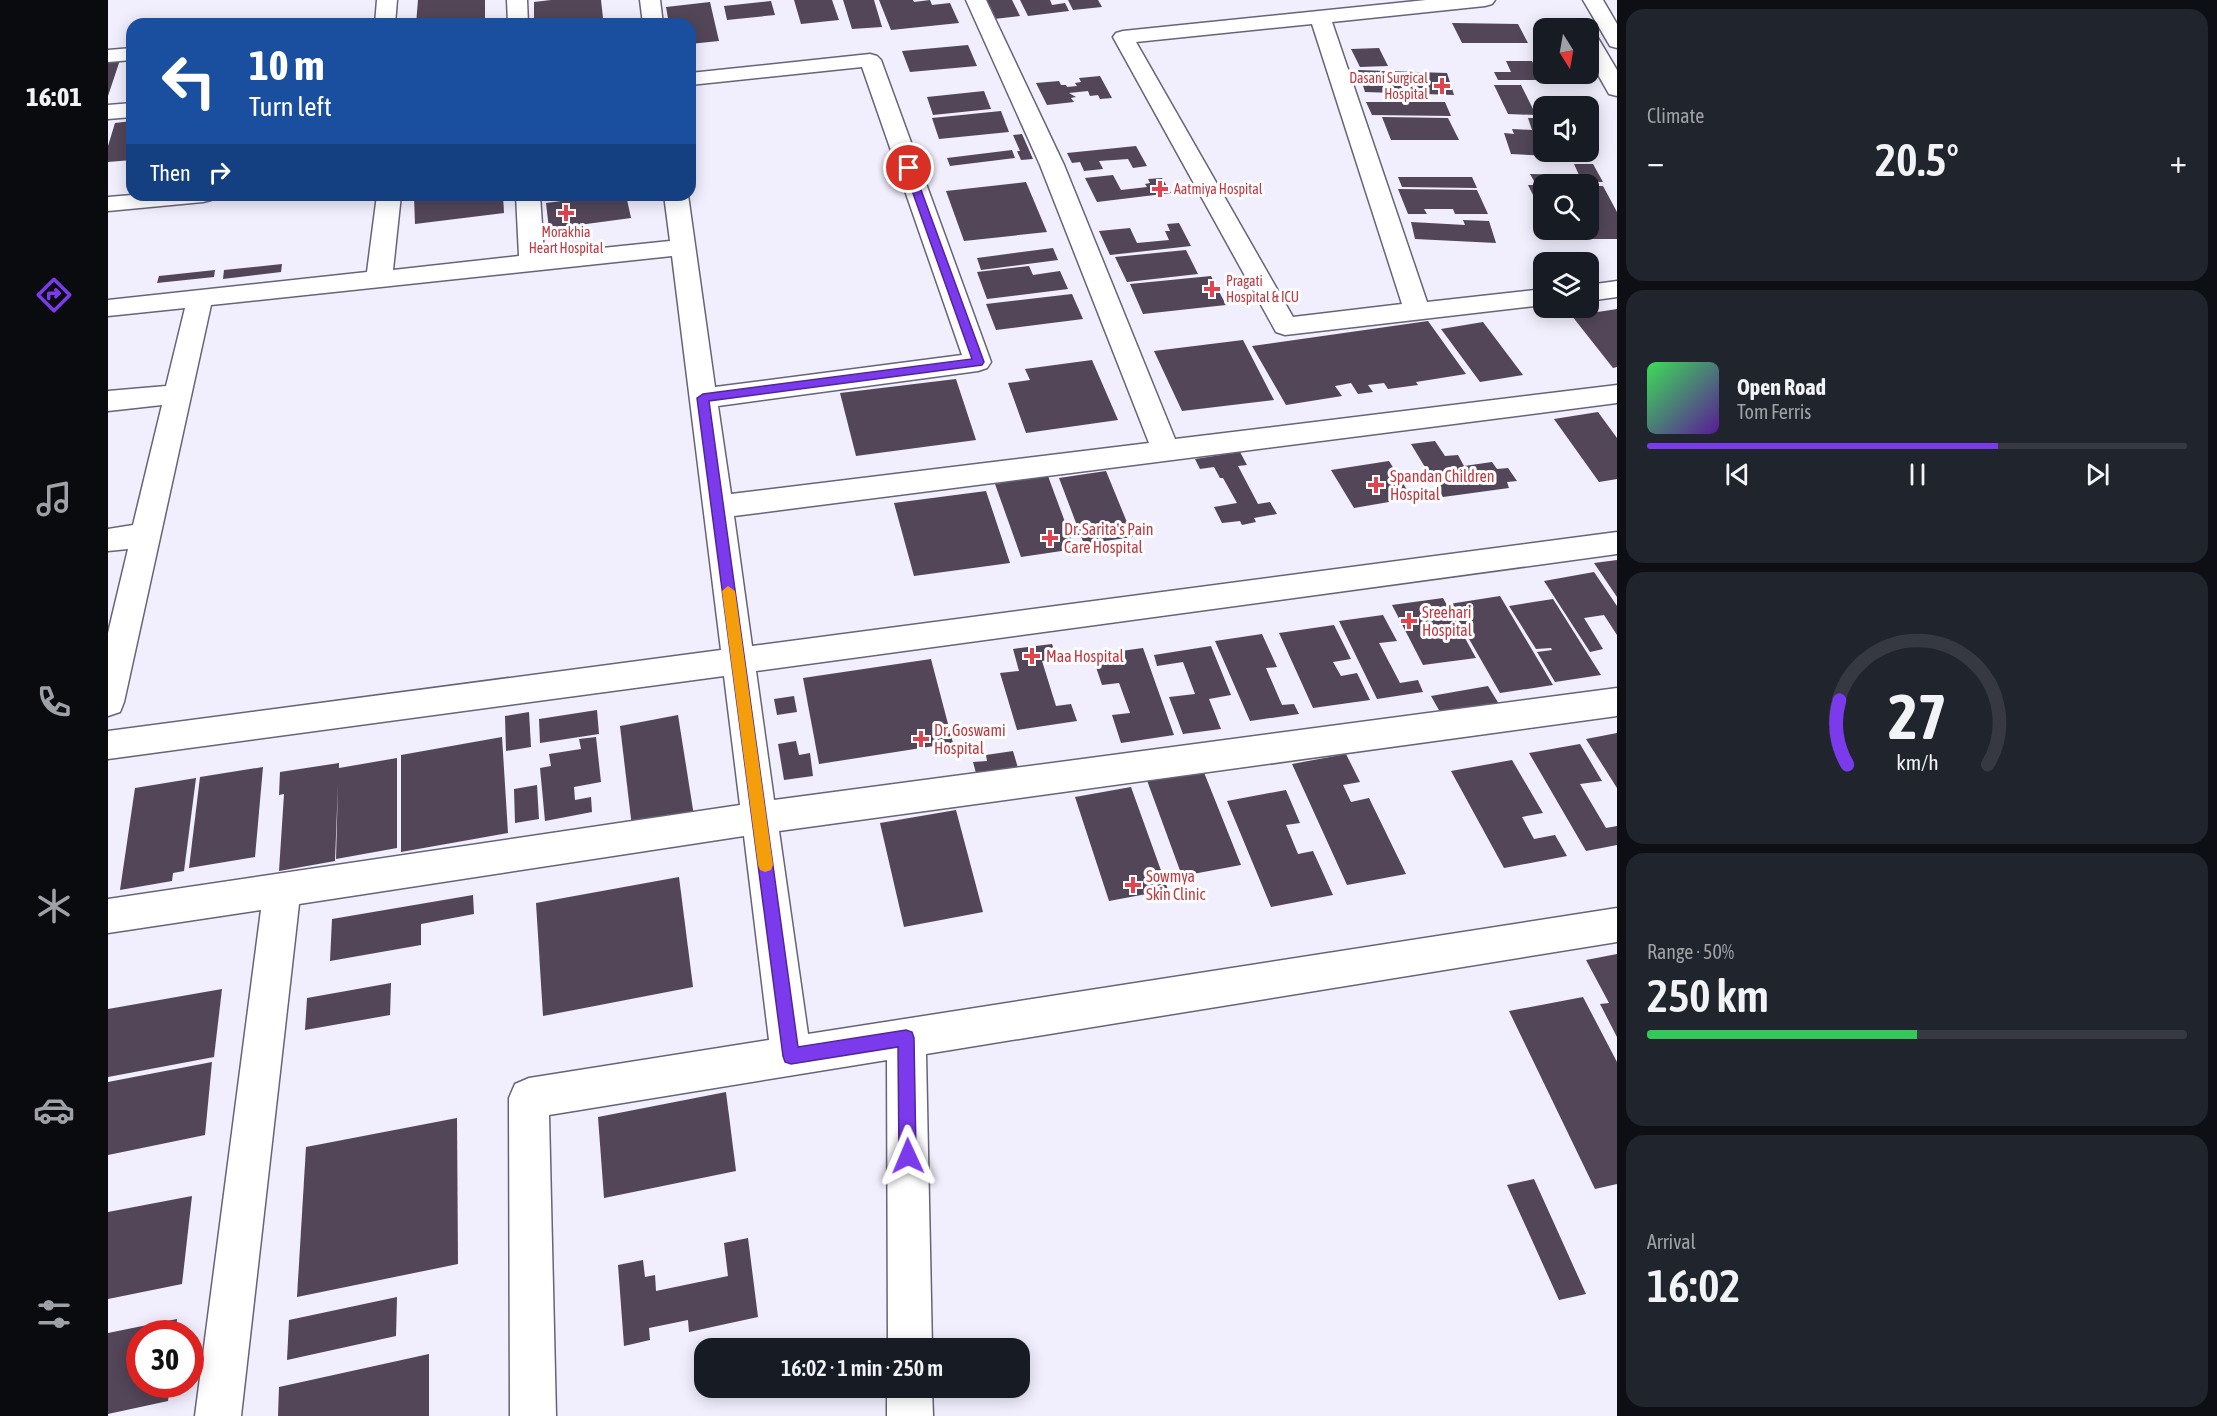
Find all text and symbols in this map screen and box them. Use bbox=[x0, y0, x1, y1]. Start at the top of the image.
north arrow bbox=[1533, 18, 1599, 84]
map controls bbox=[1533, 18, 1599, 318]
text: 10 m bbox=[249, 41, 324, 89]
icon: left bbox=[150, 42, 228, 120]
place label: Dasani Surgical Hospital bbox=[1349, 70, 1428, 102]
marker: Dasani Surgical Hospital bbox=[1433, 77, 1451, 95]
text: 16:01 bbox=[26, 81, 82, 112]
text: Turn left bbox=[249, 91, 332, 122]
button: sound bbox=[1533, 96, 1599, 162]
text: Climate bbox=[1647, 104, 1704, 127]
text: 20.5° bbox=[1875, 134, 1959, 186]
pin bbox=[883, 142, 934, 193]
text: − bbox=[1647, 142, 1664, 180]
text: + bbox=[2170, 142, 2187, 180]
icon: arrive bbox=[892, 151, 925, 184]
icon: right bbox=[203, 156, 236, 189]
text: Then bbox=[150, 160, 191, 186]
button: search bbox=[1533, 174, 1599, 240]
marker: Aatmiya Hospital bbox=[1151, 180, 1169, 198]
place label: Aatmiya Hospital bbox=[1174, 181, 1263, 197]
marker: Morakhia Heart Hospital bbox=[557, 204, 575, 222]
place label: Morakhia Heart Hospital bbox=[529, 224, 604, 256]
button: layers bbox=[1533, 252, 1599, 318]
place label: Pragati Hospital & ICU bbox=[1226, 273, 1299, 305]
icon: directions bbox=[33, 274, 75, 316]
marker: Pragati Hospital & ICU bbox=[1203, 280, 1221, 298]
text: Open Road bbox=[1737, 374, 1826, 400]
text: Tom Ferris bbox=[1737, 400, 1811, 423]
icon: previous bbox=[1721, 458, 1754, 491]
icon: pause bbox=[1901, 458, 1934, 491]
icon: next bbox=[2081, 458, 2114, 491]
place label: Spandan Children Hospital bbox=[1390, 467, 1495, 504]
marker: Spandan Children Hospital bbox=[1367, 476, 1385, 494]
icon: music bbox=[33, 478, 75, 520]
place label: Dr. Sarita's Pain Care Hospital bbox=[1064, 520, 1154, 557]
marker: Dr. Sarita's Pain Care Hospital bbox=[1041, 529, 1059, 547]
place label: Sreehari Hospital bbox=[1422, 603, 1473, 640]
marker: Sreehari Hospital bbox=[1400, 612, 1418, 630]
marker: Maa Hospital bbox=[1023, 647, 1041, 665]
place label: Maa Hospital bbox=[1046, 647, 1125, 666]
icon: phone bbox=[33, 681, 75, 723]
text: 27 bbox=[1888, 681, 1946, 752]
place label: Dr. Goswami Hospital bbox=[934, 721, 1006, 758]
marker: Dr. Goswami Hospital bbox=[912, 730, 930, 748]
text: km/h bbox=[1896, 750, 1938, 775]
place label: Sowmya Skin Clinic bbox=[1146, 867, 1205, 903]
marker: Sowmya Skin Clinic bbox=[1124, 876, 1142, 894]
icon: climate bbox=[33, 885, 75, 927]
text: Range · 50% bbox=[1647, 940, 1734, 963]
text: 250 km bbox=[1647, 970, 1769, 1022]
icon: car bbox=[33, 1089, 75, 1131]
position arrow bbox=[876, 1124, 940, 1188]
text: Arrival bbox=[1647, 1230, 1696, 1253]
text: 16:02 bbox=[1647, 1260, 1741, 1312]
icon: filters bbox=[33, 1293, 75, 1335]
speed limit sign: 30 bbox=[126, 1320, 204, 1398]
text: 16:02 · 1 min · 250 m bbox=[781, 1355, 943, 1381]

